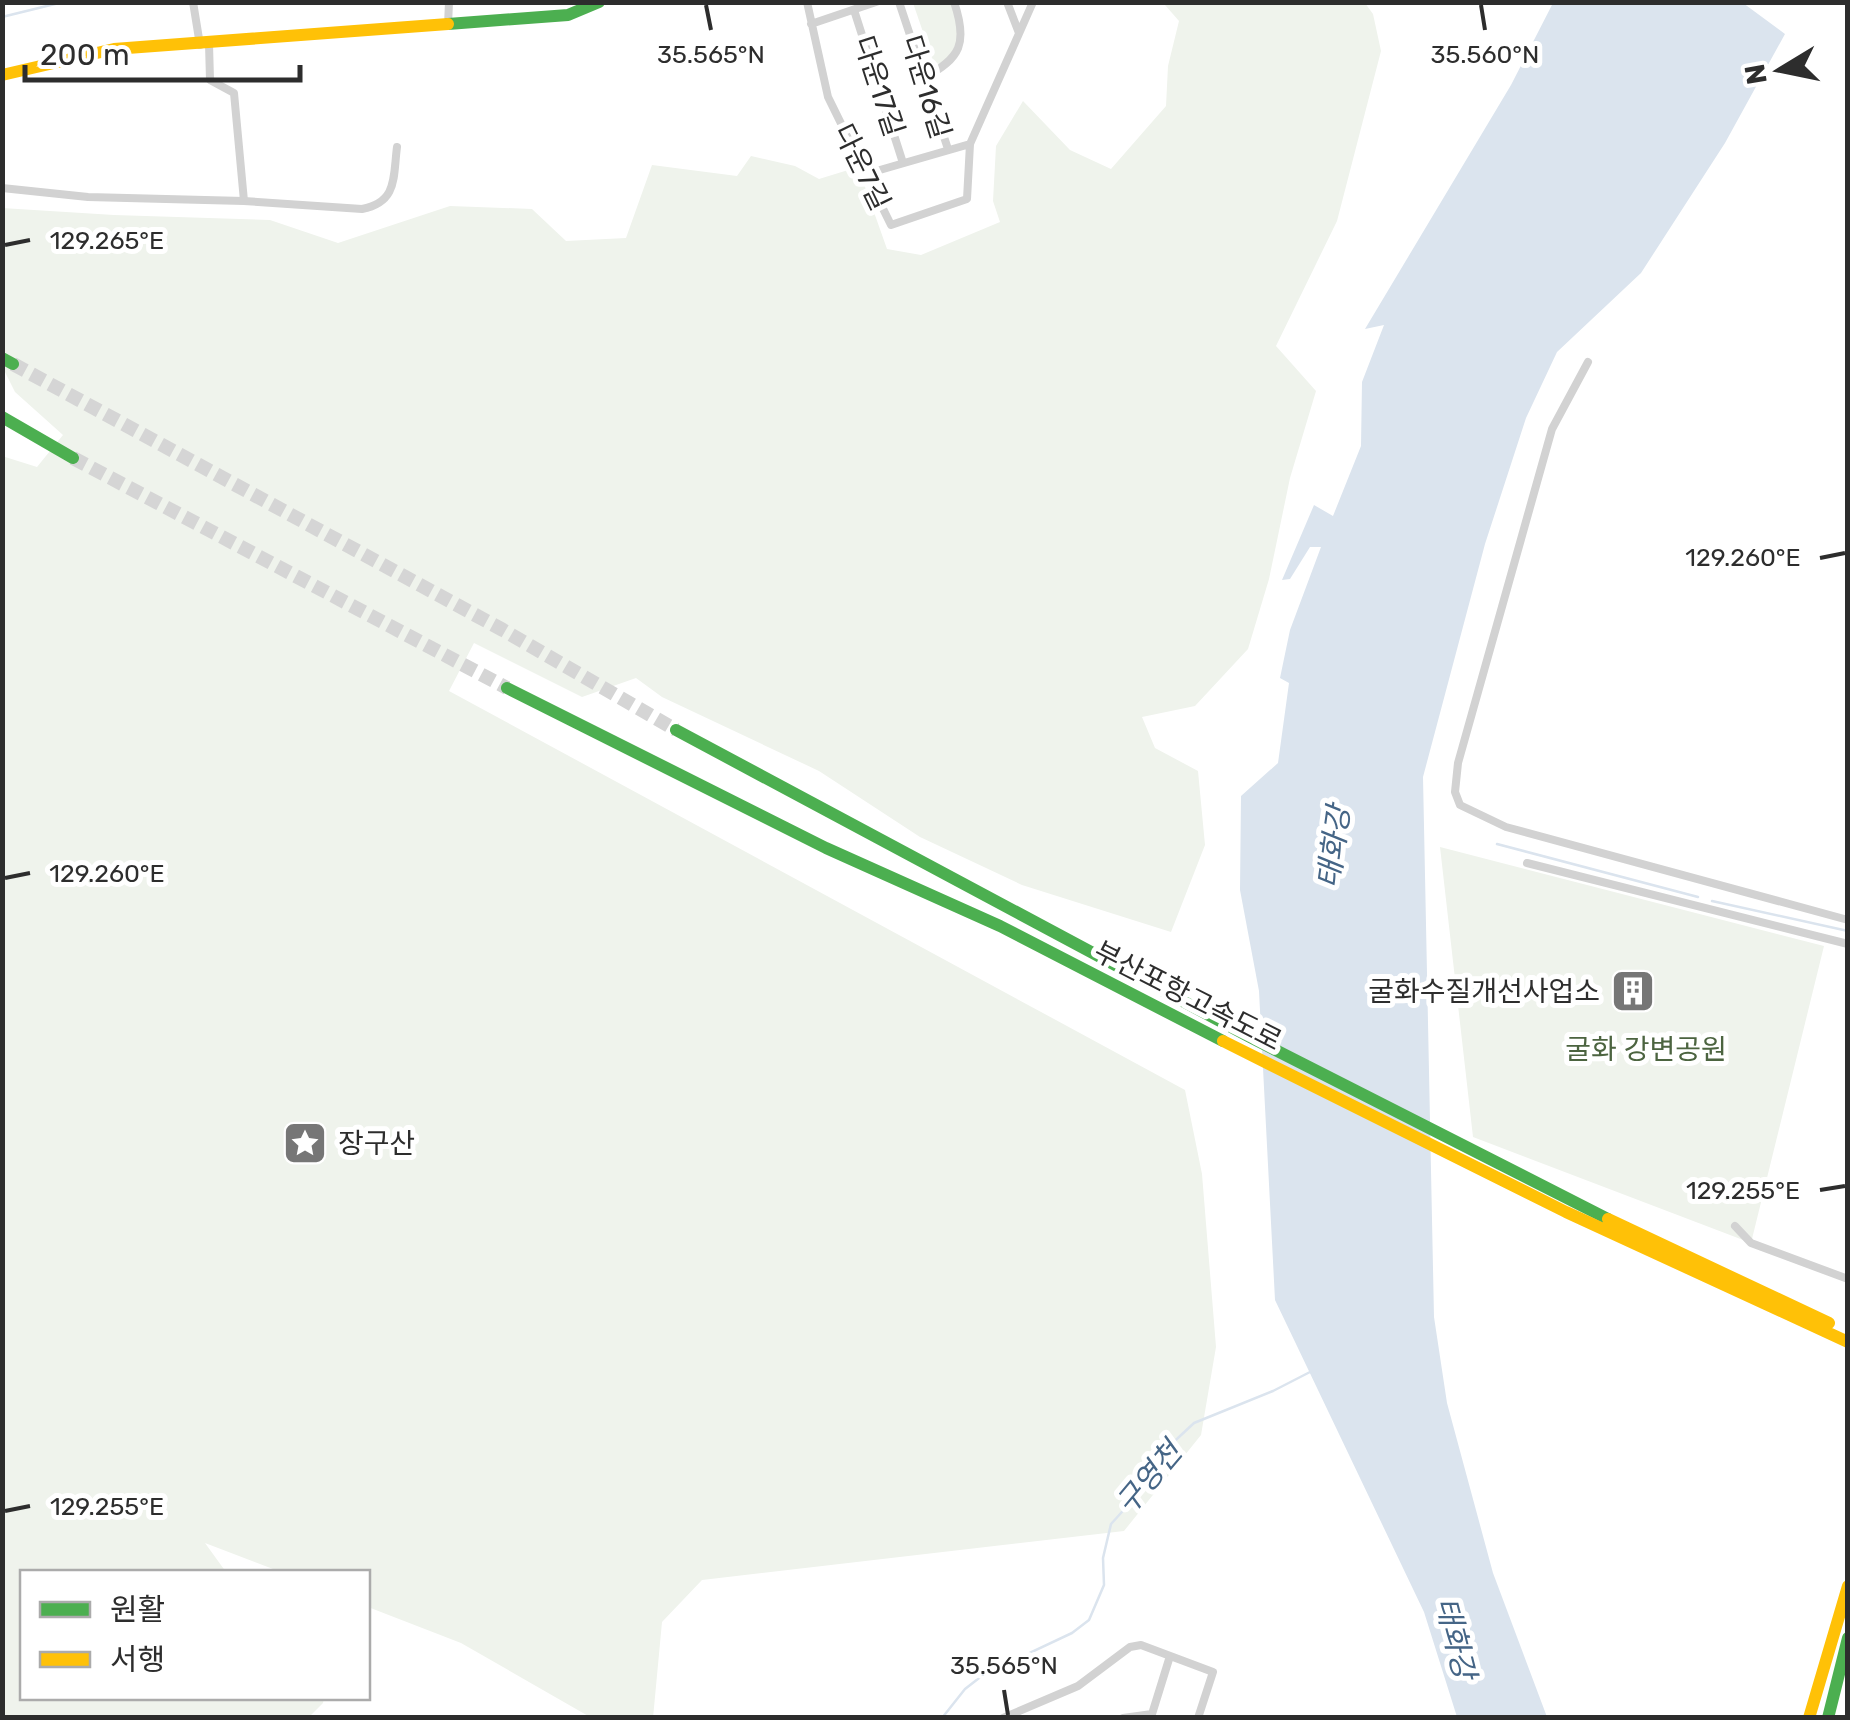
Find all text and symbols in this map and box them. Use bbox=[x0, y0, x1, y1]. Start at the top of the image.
scale bar bbox=[25, 20, 300, 82]
north arrow bbox=[1730, 20, 1830, 120]
street label: 다운16길 bbox=[895, 31, 957, 143]
street label: 다운17길 bbox=[847, 32, 911, 140]
text: 200 m bbox=[40, 37, 130, 73]
text: 35.565°N bbox=[657, 40, 765, 69]
text: 35.560°N bbox=[1431, 40, 1539, 69]
text: N bbox=[1738, 61, 1774, 87]
street label: 다운7길 bbox=[827, 119, 897, 215]
text: 129.265°E bbox=[50, 226, 164, 255]
text: 129.260°E bbox=[1685, 543, 1801, 572]
water label: 태화강 bbox=[1310, 800, 1358, 891]
text: 129.260°E bbox=[49, 859, 165, 888]
street label: 부산포항고속도로 bbox=[1089, 935, 1287, 1057]
building icon: 굴화수질개선사업소 bbox=[1610, 968, 1656, 1014]
place label: 굴화수질개선사업소 bbox=[1368, 975, 1600, 1008]
park label: 굴화 강변공원 bbox=[1565, 1033, 1727, 1066]
place icon: 장구산 bbox=[282, 1120, 328, 1166]
place label: 장구산 bbox=[338, 1127, 415, 1160]
text: 129.255°E bbox=[1686, 1176, 1800, 1205]
water label: 구영천 bbox=[1109, 1432, 1192, 1521]
text: 129.255°E bbox=[50, 1492, 164, 1521]
legend bbox=[20, 1570, 370, 1700]
text: 원활 bbox=[110, 1592, 165, 1628]
water label: 태화강 bbox=[1428, 1593, 1483, 1686]
text: 서행 bbox=[110, 1642, 165, 1678]
text: 35.565°N bbox=[950, 1651, 1058, 1680]

